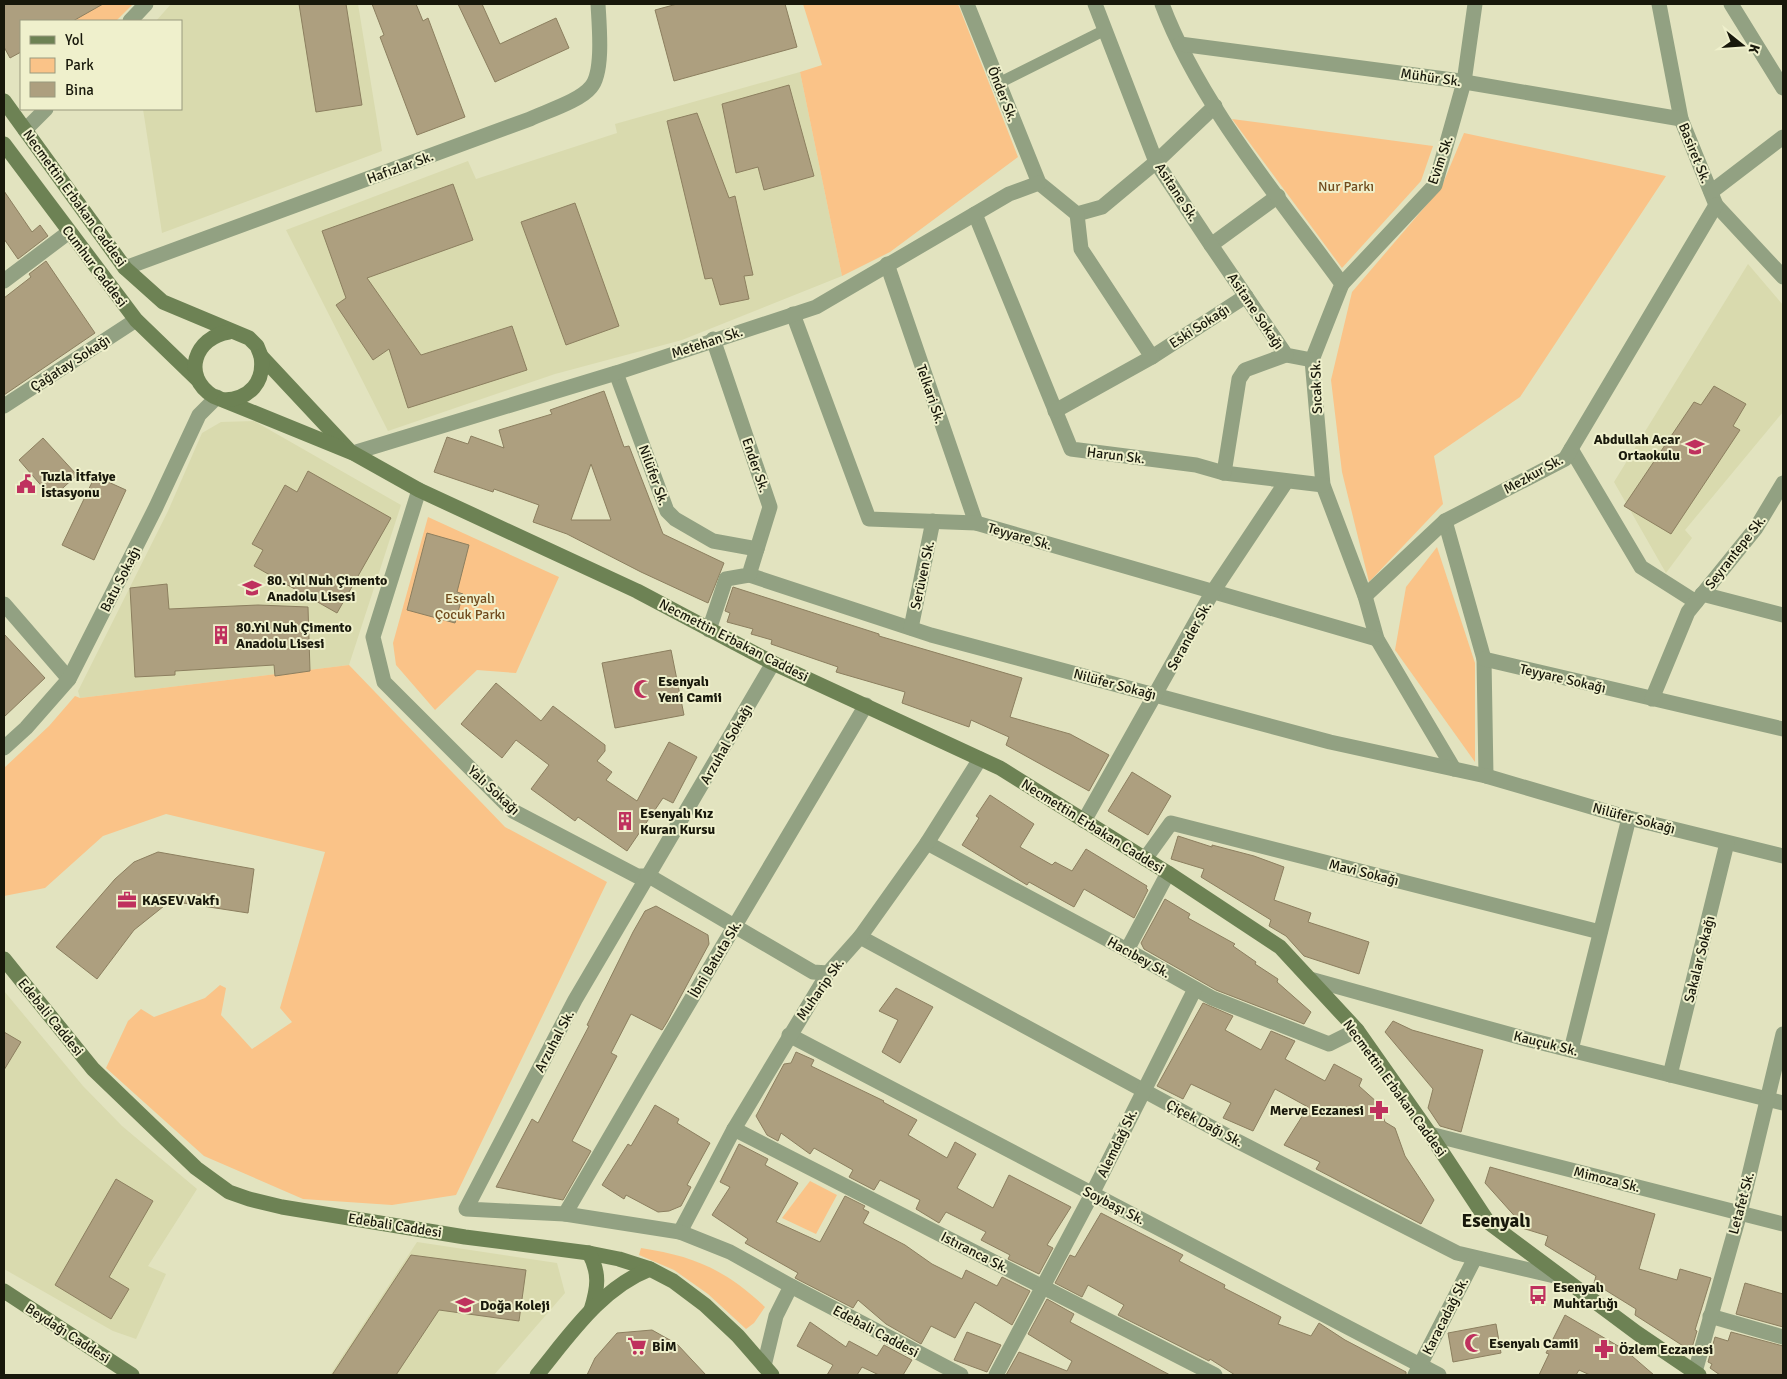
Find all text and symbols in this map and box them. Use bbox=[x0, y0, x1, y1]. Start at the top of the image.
legend bbox=[20, 20, 182, 110]
north arrow bbox=[1717, 20, 1767, 70]
text: Yol bbox=[65, 31, 84, 49]
text: K bbox=[1744, 42, 1763, 56]
text: Park bbox=[65, 56, 94, 74]
street label: Önder Sk. bbox=[984, 64, 1021, 124]
street label: Mühür Sk. bbox=[1400, 65, 1462, 90]
text: Bina bbox=[65, 81, 94, 99]
street label: Basiret Sk. bbox=[1675, 120, 1714, 186]
street label: Necmettin Erbakan Caddesi bbox=[19, 126, 130, 270]
street label: Evim Sk. bbox=[1424, 134, 1457, 187]
street label: Hafızlar Sk. bbox=[364, 148, 436, 187]
street label: Asitane Sk. bbox=[1151, 160, 1202, 225]
park label: Nur Parkı bbox=[1318, 178, 1374, 195]
street label: Cumhur Caddesi bbox=[58, 222, 131, 311]
street label: Asitane Sokağı bbox=[1224, 270, 1287, 353]
street label: Eski Sokağı bbox=[1166, 301, 1232, 352]
street label: Metehan Sk. bbox=[669, 323, 745, 362]
street label: Çağatay Sokağı bbox=[27, 331, 113, 395]
street label: Sıcak Sk. bbox=[1307, 360, 1326, 414]
street label: Telkari Sk. bbox=[912, 362, 949, 426]
place label: Abdullah Acar Ortaokulu bbox=[1594, 431, 1680, 464]
street label: Ender Sk. bbox=[738, 436, 773, 495]
school or university icon: Abdullah Acar Ortaokulu bbox=[1684, 436, 1706, 458]
street label: Nilüfer Sk. bbox=[635, 443, 672, 508]
street label: Harun Sk. bbox=[1086, 443, 1146, 468]
street label: Mezkur Sk. bbox=[1500, 451, 1566, 498]
place label: Tuzla İtfaiye İstasyonu bbox=[41, 468, 116, 501]
public building icon: Tuzla İtfaiye İstasyonu bbox=[15, 473, 37, 495]
street label: Seyrantepe Sk. bbox=[1701, 512, 1769, 592]
street label: Teyyare Sk. bbox=[986, 519, 1054, 554]
street label: Serüven Sk. bbox=[907, 539, 938, 611]
street label: Batu Sokağı bbox=[97, 544, 144, 615]
place label: 80. Yıl Nuh Çimento Anadolu Lisesi bbox=[267, 572, 387, 605]
school or university icon: 80. Yıl Nuh Çimento Anadolu Lisesi bbox=[241, 577, 263, 599]
park label: Esenyalı Çocuk Parkı bbox=[435, 590, 505, 623]
street label: Necmettin Erbakan Caddesi bbox=[656, 595, 811, 686]
street label: Serander Sk. bbox=[1164, 599, 1215, 673]
place label: 80.Yıl Nuh Çimento Anadolu Lisesi bbox=[236, 619, 352, 652]
building icon: 80.Yıl Nuh Çimento Anadolu Lisesi bbox=[210, 624, 232, 646]
street label: Teyyare Sokağı bbox=[1518, 660, 1608, 697]
street label: Nilüfer Sokağı bbox=[1072, 665, 1158, 704]
place label: Esenyalı Yeni Camii bbox=[657, 673, 722, 706]
mosque icon: Esenyalı Yeni Camii bbox=[632, 678, 654, 700]
street label: Arzuhal Sokağı bbox=[697, 701, 756, 787]
street label: Yalı Sokağı bbox=[464, 762, 523, 819]
street label: Necmettin Erbakan Caddesi bbox=[1018, 775, 1167, 877]
street label: Nilüfer Sokağı bbox=[1591, 799, 1677, 838]
place label: Esenyalı Kız Kuran Kursu bbox=[640, 805, 715, 838]
building icon: Esenyalı Kız Kuran Kursu bbox=[614, 810, 636, 832]
street label: Mavi Sokağı bbox=[1327, 856, 1401, 889]
office icon: KASEV Vakfı bbox=[116, 889, 138, 911]
place label: KASEV Vakfı bbox=[142, 892, 219, 909]
street label: Sakalar Sokağı bbox=[1681, 914, 1718, 1004]
street label: İbni Batuta Sk. bbox=[686, 917, 745, 1001]
street label: Hacıbey Sk. bbox=[1104, 933, 1173, 982]
street label: Muharip Sk. bbox=[793, 955, 848, 1024]
street label: Edebali Caddesi bbox=[14, 975, 87, 1059]
street label: Arzuhal Sk. bbox=[531, 1007, 578, 1075]
street label: Necmettin Erbakan Caddesi bbox=[1339, 1016, 1450, 1160]
street label: Kauçuk Sk. bbox=[1512, 1027, 1580, 1060]
street label: Çiçek Dağı Sk. bbox=[1163, 1096, 1246, 1151]
pharmacy icon: Merve Eczanesi bbox=[1368, 1099, 1390, 1121]
place label: Merve Eczanesi bbox=[1270, 1102, 1364, 1119]
street label: Alemdağ Sk. bbox=[1094, 1106, 1141, 1180]
street label: Mimoza Sk. bbox=[1572, 1163, 1642, 1196]
street label: Letafet Sk. bbox=[1725, 1170, 1758, 1236]
street label: Soybaşı Sk. bbox=[1080, 1183, 1148, 1228]
district label: Esenyalı bbox=[1461, 1209, 1531, 1233]
street label: Edebali Caddesi bbox=[347, 1210, 443, 1241]
street label: Istıranca Sk. bbox=[938, 1228, 1012, 1277]
street label: Karacadağ Sk. bbox=[1419, 1275, 1472, 1358]
place label: Esenyalı Muhtarlığı bbox=[1553, 1279, 1618, 1312]
bus stop icon: Esenyalı Muhtarlığı bbox=[1527, 1284, 1549, 1306]
school or university icon: Doğa Koleji bbox=[454, 1294, 476, 1316]
place label: Doğa Koleji bbox=[480, 1297, 550, 1314]
street label: Beydağı Caddesi bbox=[22, 1300, 113, 1367]
street label: Edebali Caddesi bbox=[830, 1302, 922, 1361]
mosque icon: Esenyalı Camii bbox=[1463, 1332, 1485, 1354]
supermarket icon: BİM bbox=[626, 1335, 648, 1357]
place label: Esenyalı Camii bbox=[1489, 1335, 1578, 1352]
place label: BİM bbox=[652, 1338, 677, 1355]
pharmacy icon: Özlem Eczanesi bbox=[1593, 1338, 1615, 1360]
place label: Özlem Eczanesi bbox=[1619, 1341, 1713, 1358]

